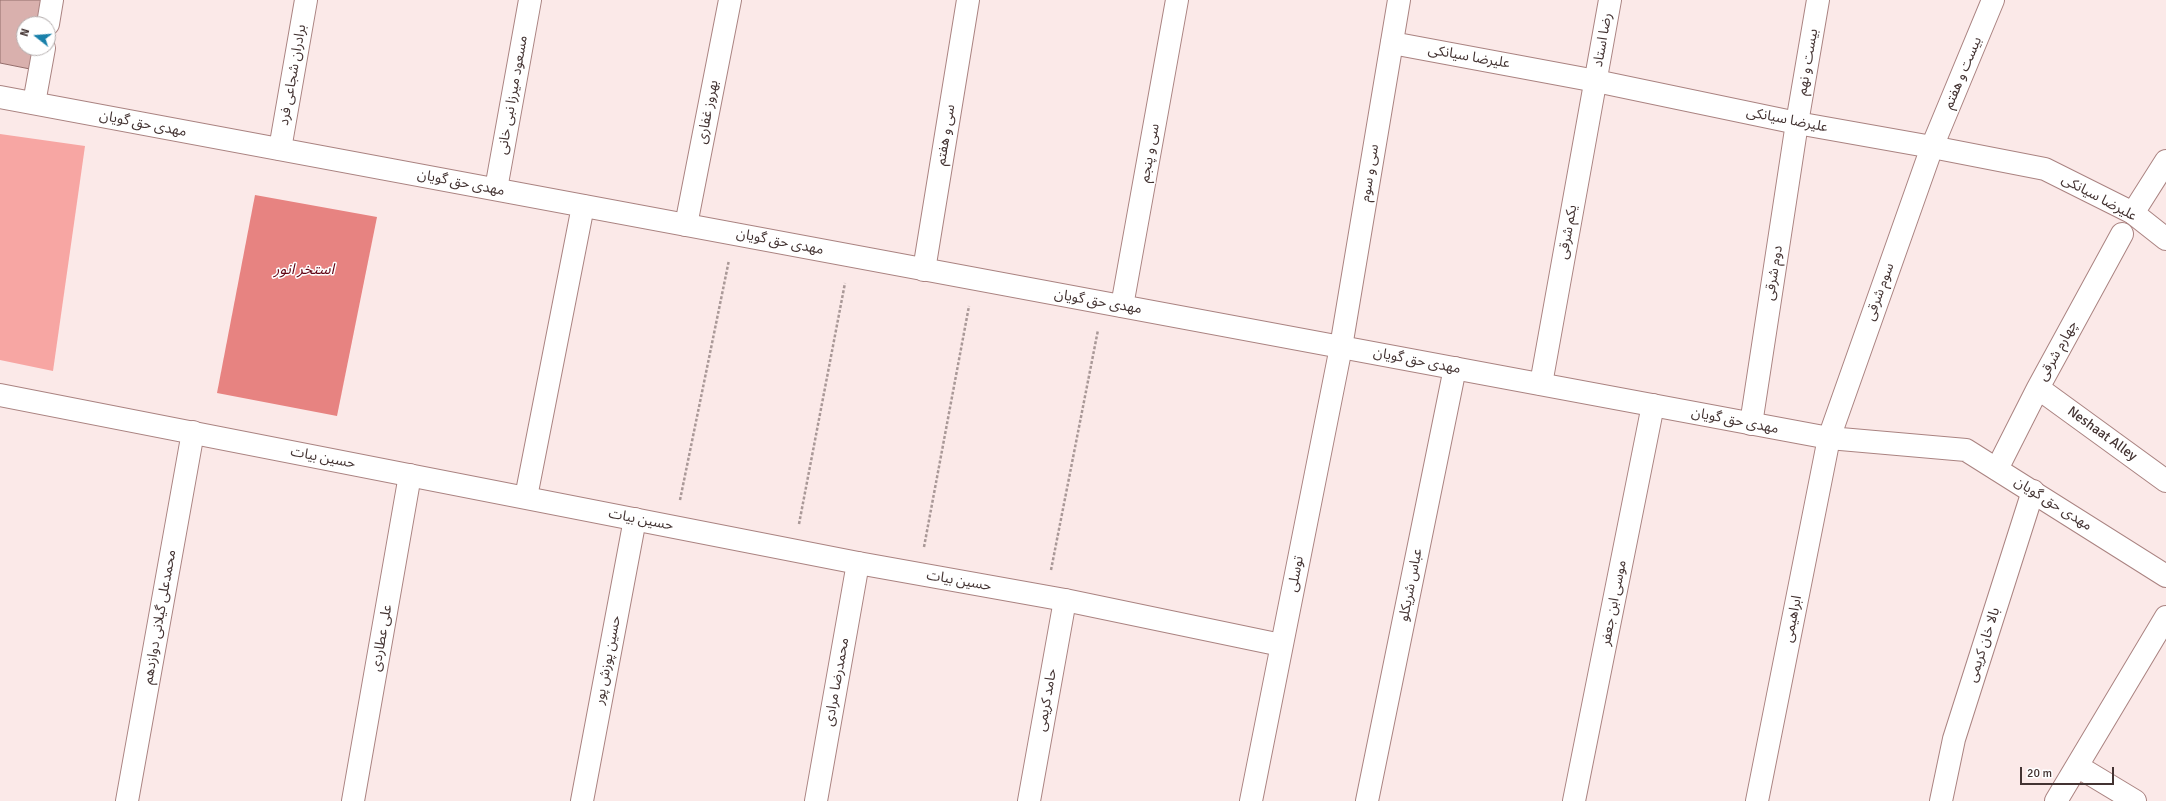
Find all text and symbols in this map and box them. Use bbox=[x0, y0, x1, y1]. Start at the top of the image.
street label: رضا استاد bbox=[1590, 12, 1616, 68]
north arrow bbox=[16, 16, 56, 56]
street label: برادران شجاعی فرد bbox=[276, 23, 310, 127]
text: N bbox=[18, 27, 32, 38]
street label: بیست و نهم bbox=[1794, 27, 1822, 97]
street label: مسعود میرزا نبی خانی bbox=[494, 34, 532, 156]
street label: بیست و هفتم bbox=[1940, 34, 1986, 112]
street label: علیرضا سیانکی bbox=[1427, 42, 1511, 72]
street label: بهروز غفاری bbox=[694, 79, 722, 145]
street label: سی و هفتم bbox=[933, 103, 959, 167]
street label: علیرضا سیانکی bbox=[1745, 104, 1829, 136]
street label: مهدی حق گویان bbox=[98, 107, 188, 141]
street label: سی و پنجم bbox=[1137, 122, 1163, 184]
street label: سی و سوم bbox=[1357, 143, 1383, 203]
street label: مهدی حق گویان bbox=[416, 166, 506, 200]
street label: علیرضا سیانکی bbox=[2058, 171, 2140, 225]
street label: یکم شرقی bbox=[1555, 204, 1581, 260]
street label: مهدی حق گویان bbox=[735, 225, 825, 259]
street label: دوم شرقی bbox=[1761, 244, 1787, 302]
water label: استخر انور bbox=[274, 261, 334, 279]
street label: سوم شرقی bbox=[1862, 261, 1898, 323]
street label: مهدی حق گویان bbox=[1053, 286, 1143, 318]
street label: چهارم شرقی bbox=[2035, 318, 2081, 384]
street label: مهدی حق گویان bbox=[1372, 344, 1462, 378]
street label: Neshaat Alley bbox=[2064, 403, 2140, 465]
street label: مهدی حق گویان bbox=[1690, 404, 1780, 438]
street label: حسین بیات bbox=[289, 443, 357, 473]
street label: مهدی حق گویان bbox=[2011, 473, 2095, 535]
street label: حسین بیات bbox=[607, 505, 675, 535]
street label: عباس شریکلو bbox=[1396, 547, 1426, 623]
street label: محمدعلی گیلانی دوازدهم bbox=[140, 548, 180, 686]
street label: توسلی bbox=[1284, 555, 1308, 593]
street label: موسی ابن جعفر bbox=[1597, 559, 1631, 647]
street label: حسین بیات bbox=[925, 567, 993, 595]
street label: ابراهیمی bbox=[1780, 594, 1806, 644]
street label: علی عطاردی bbox=[368, 603, 396, 673]
street label: بالا خان کریمی bbox=[1964, 606, 2004, 684]
street label: حسین پوزش پور bbox=[591, 614, 625, 706]
street label: محمدرضا مرادی bbox=[821, 636, 853, 728]
street label: حامد کریمی bbox=[1033, 667, 1061, 733]
scale bar bbox=[2022, 759, 2116, 785]
text: 20 m bbox=[2027, 766, 2052, 781]

